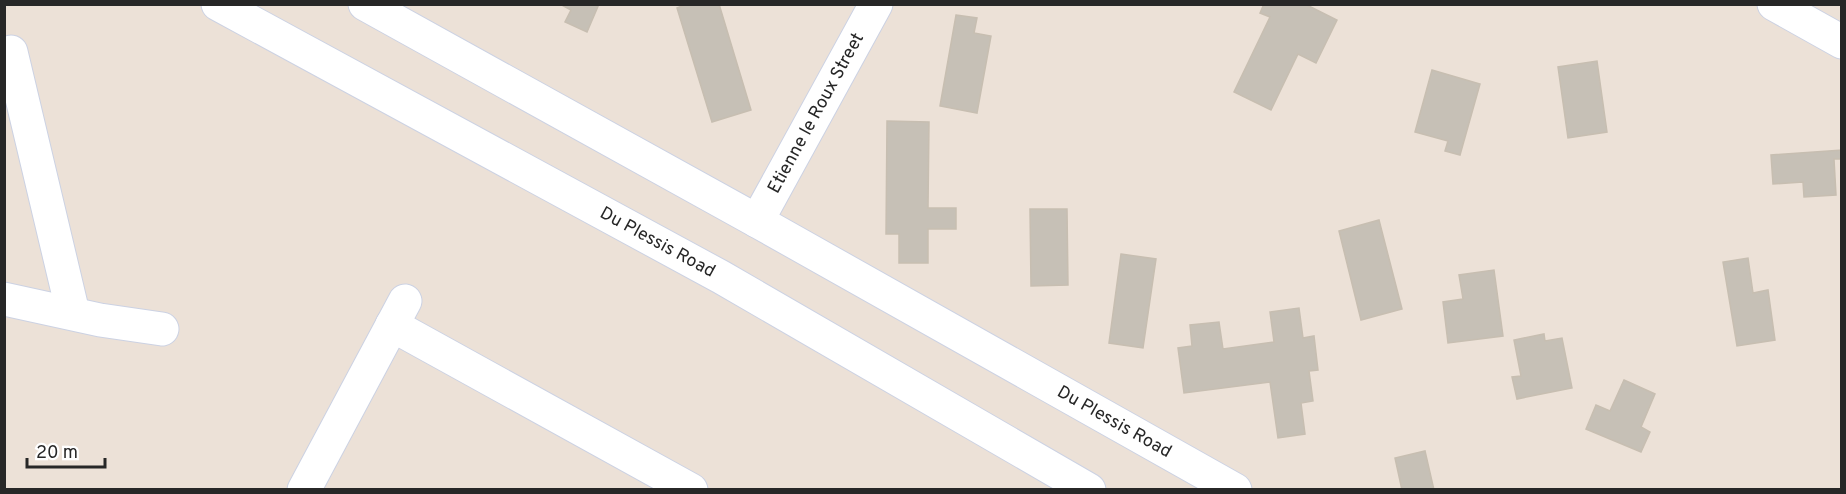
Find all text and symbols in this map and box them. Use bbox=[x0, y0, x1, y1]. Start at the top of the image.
street label: Etienne le Roux Street bbox=[763, 29, 869, 198]
street label: Du Plessis Road bbox=[596, 202, 719, 283]
street label: Du Plessis Road bbox=[1053, 381, 1176, 463]
scale bar bbox=[27, 431, 105, 469]
text: 20 m bbox=[36, 442, 78, 465]

